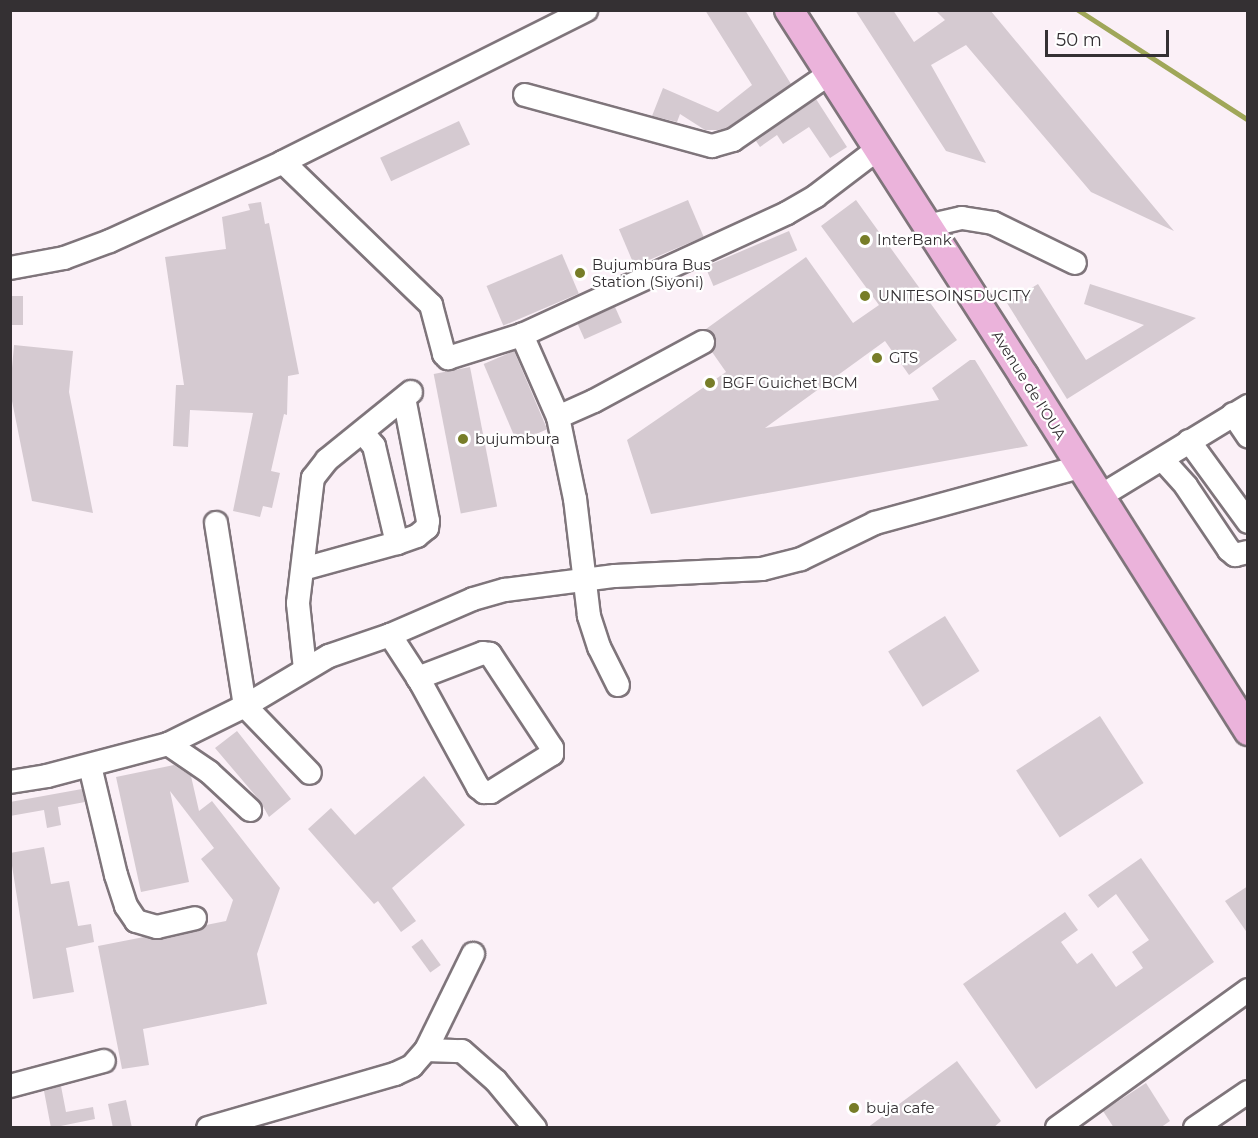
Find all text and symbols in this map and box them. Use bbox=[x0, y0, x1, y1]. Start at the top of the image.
scale bar bbox=[1048, 18, 1172, 56]
text: 50 m bbox=[1056, 29, 1102, 51]
place label: InterBank bbox=[877, 231, 952, 249]
marker: InterBank bbox=[858, 233, 872, 247]
place label: Bujumbura Bus Station (Siyoni) bbox=[592, 255, 711, 290]
marker: Bujumbura Bus Station (Siyoni) bbox=[573, 266, 587, 280]
marker: UNITESOINSDUCITY bbox=[856, 287, 874, 305]
place label: UNITESOINSDUCITY bbox=[878, 287, 1031, 305]
street label: Avenue de l'OUA bbox=[988, 327, 1070, 443]
place label: GTS bbox=[889, 349, 918, 367]
marker: GTS bbox=[870, 351, 884, 365]
place label: BGF Guichet BCM bbox=[722, 374, 858, 392]
marker: BGF Guichet BCM bbox=[703, 376, 717, 390]
place label: bujumbura bbox=[475, 430, 560, 448]
marker: bujumbura bbox=[456, 432, 470, 446]
place label: buja cafe bbox=[866, 1099, 934, 1117]
marker: buja cafe bbox=[847, 1101, 861, 1115]

